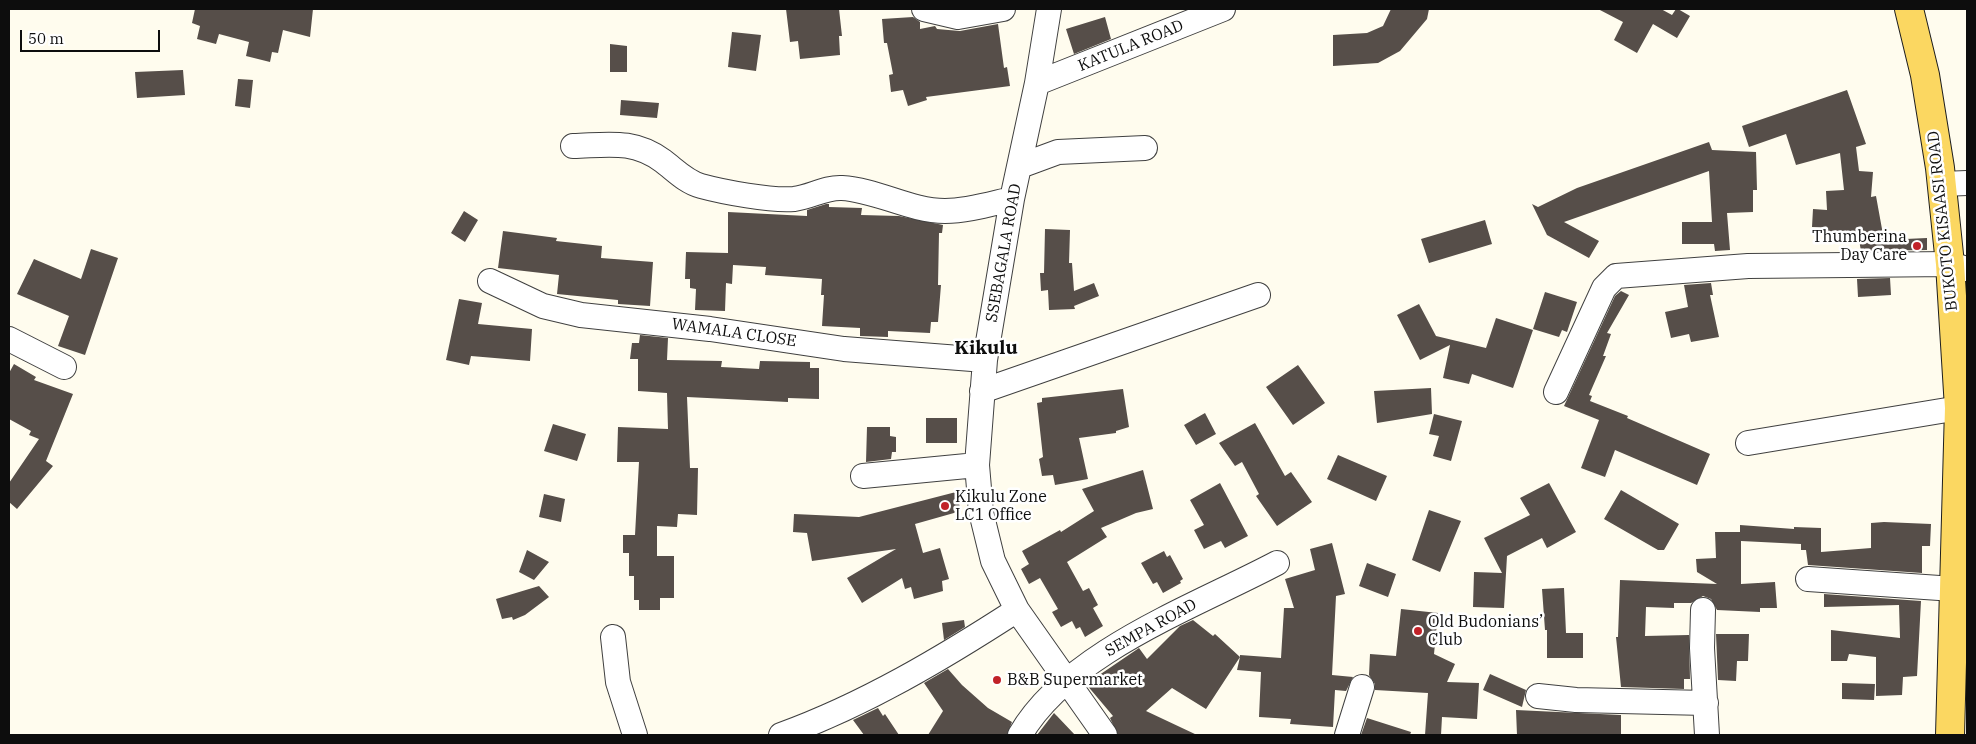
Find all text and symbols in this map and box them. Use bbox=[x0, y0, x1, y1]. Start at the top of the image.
street label: KATULA ROAD bbox=[1076, 16, 1186, 76]
scale bar bbox=[22, 20, 162, 52]
text: 50 m bbox=[28, 29, 64, 48]
street label: BUKOTO KISAASI ROAD bbox=[1924, 130, 1962, 312]
street label: SSEBAGALA ROAD bbox=[982, 182, 1026, 324]
place label: Thumberina Day Care bbox=[1812, 227, 1907, 265]
marker: Thumberina Day Care bbox=[1911, 240, 1923, 252]
street label: WAMALA CLOSE bbox=[670, 315, 798, 351]
district label: Kikulu bbox=[954, 338, 1018, 360]
place label: Kikulu Zone LC1 Office bbox=[955, 487, 1047, 525]
marker: Kikulu Zone LC1 Office bbox=[939, 500, 951, 512]
street label: SEMPA ROAD bbox=[1102, 595, 1200, 661]
place label: Old Budonians’ Club bbox=[1428, 612, 1543, 650]
marker: Old Budonians’ Club bbox=[1412, 625, 1424, 637]
place label: B&B Supermarket bbox=[1007, 670, 1143, 690]
marker: B&B Supermarket bbox=[991, 674, 1003, 686]

